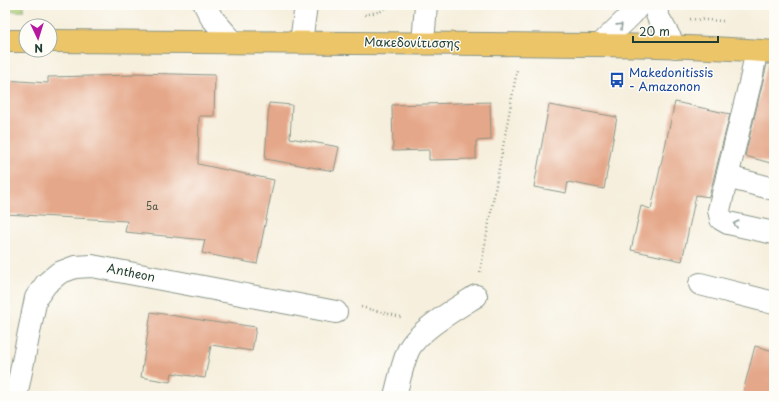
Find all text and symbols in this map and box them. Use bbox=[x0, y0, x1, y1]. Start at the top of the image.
north arrow bbox=[18, 18, 58, 58]
scale bar bbox=[633, 18, 718, 44]
text: 20 m bbox=[639, 22, 670, 40]
one-way arrow bbox=[615, 23, 623, 31]
street label: Μακεδονίτισσης bbox=[364, 32, 460, 52]
text: N bbox=[34, 40, 44, 57]
place label: Makedonitissis - Amazonon bbox=[629, 63, 714, 95]
bus stop icon: Makedonitissis - Amazonon bbox=[608, 71, 626, 89]
house number: 5a bbox=[146, 198, 159, 213]
one-way arrow bbox=[733, 221, 739, 229]
street label: Antheon bbox=[105, 259, 157, 286]

